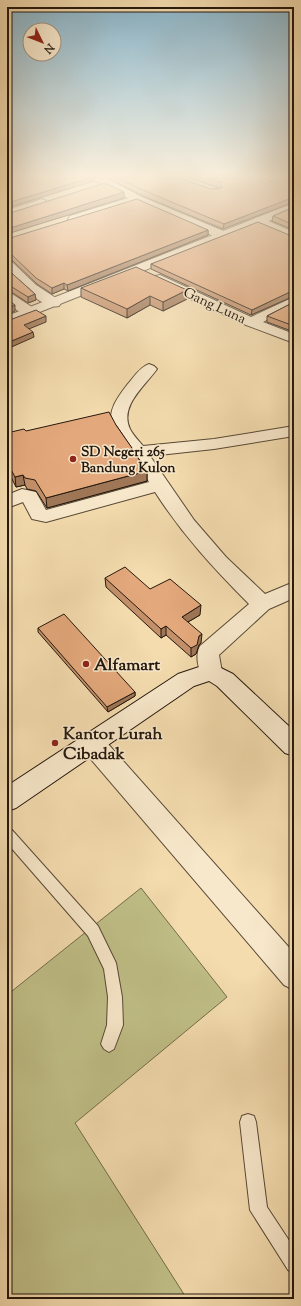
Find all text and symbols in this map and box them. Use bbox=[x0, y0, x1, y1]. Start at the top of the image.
north arrow bbox=[22, 22, 62, 62]
text: N bbox=[40, 39, 58, 57]
street label: Gang Luna bbox=[180, 284, 249, 330]
place label: SD Negeri 265 Bandung Kulon bbox=[81, 443, 176, 479]
marker: SD Negeri 265 Bandung Kulon bbox=[68, 454, 78, 464]
place label: Alfamart bbox=[94, 654, 160, 678]
marker: Alfamart bbox=[81, 659, 91, 669]
place label: Kantor Lurah Cibadak bbox=[63, 723, 162, 767]
marker: Kantor Lurah Cibadak bbox=[50, 738, 60, 748]

